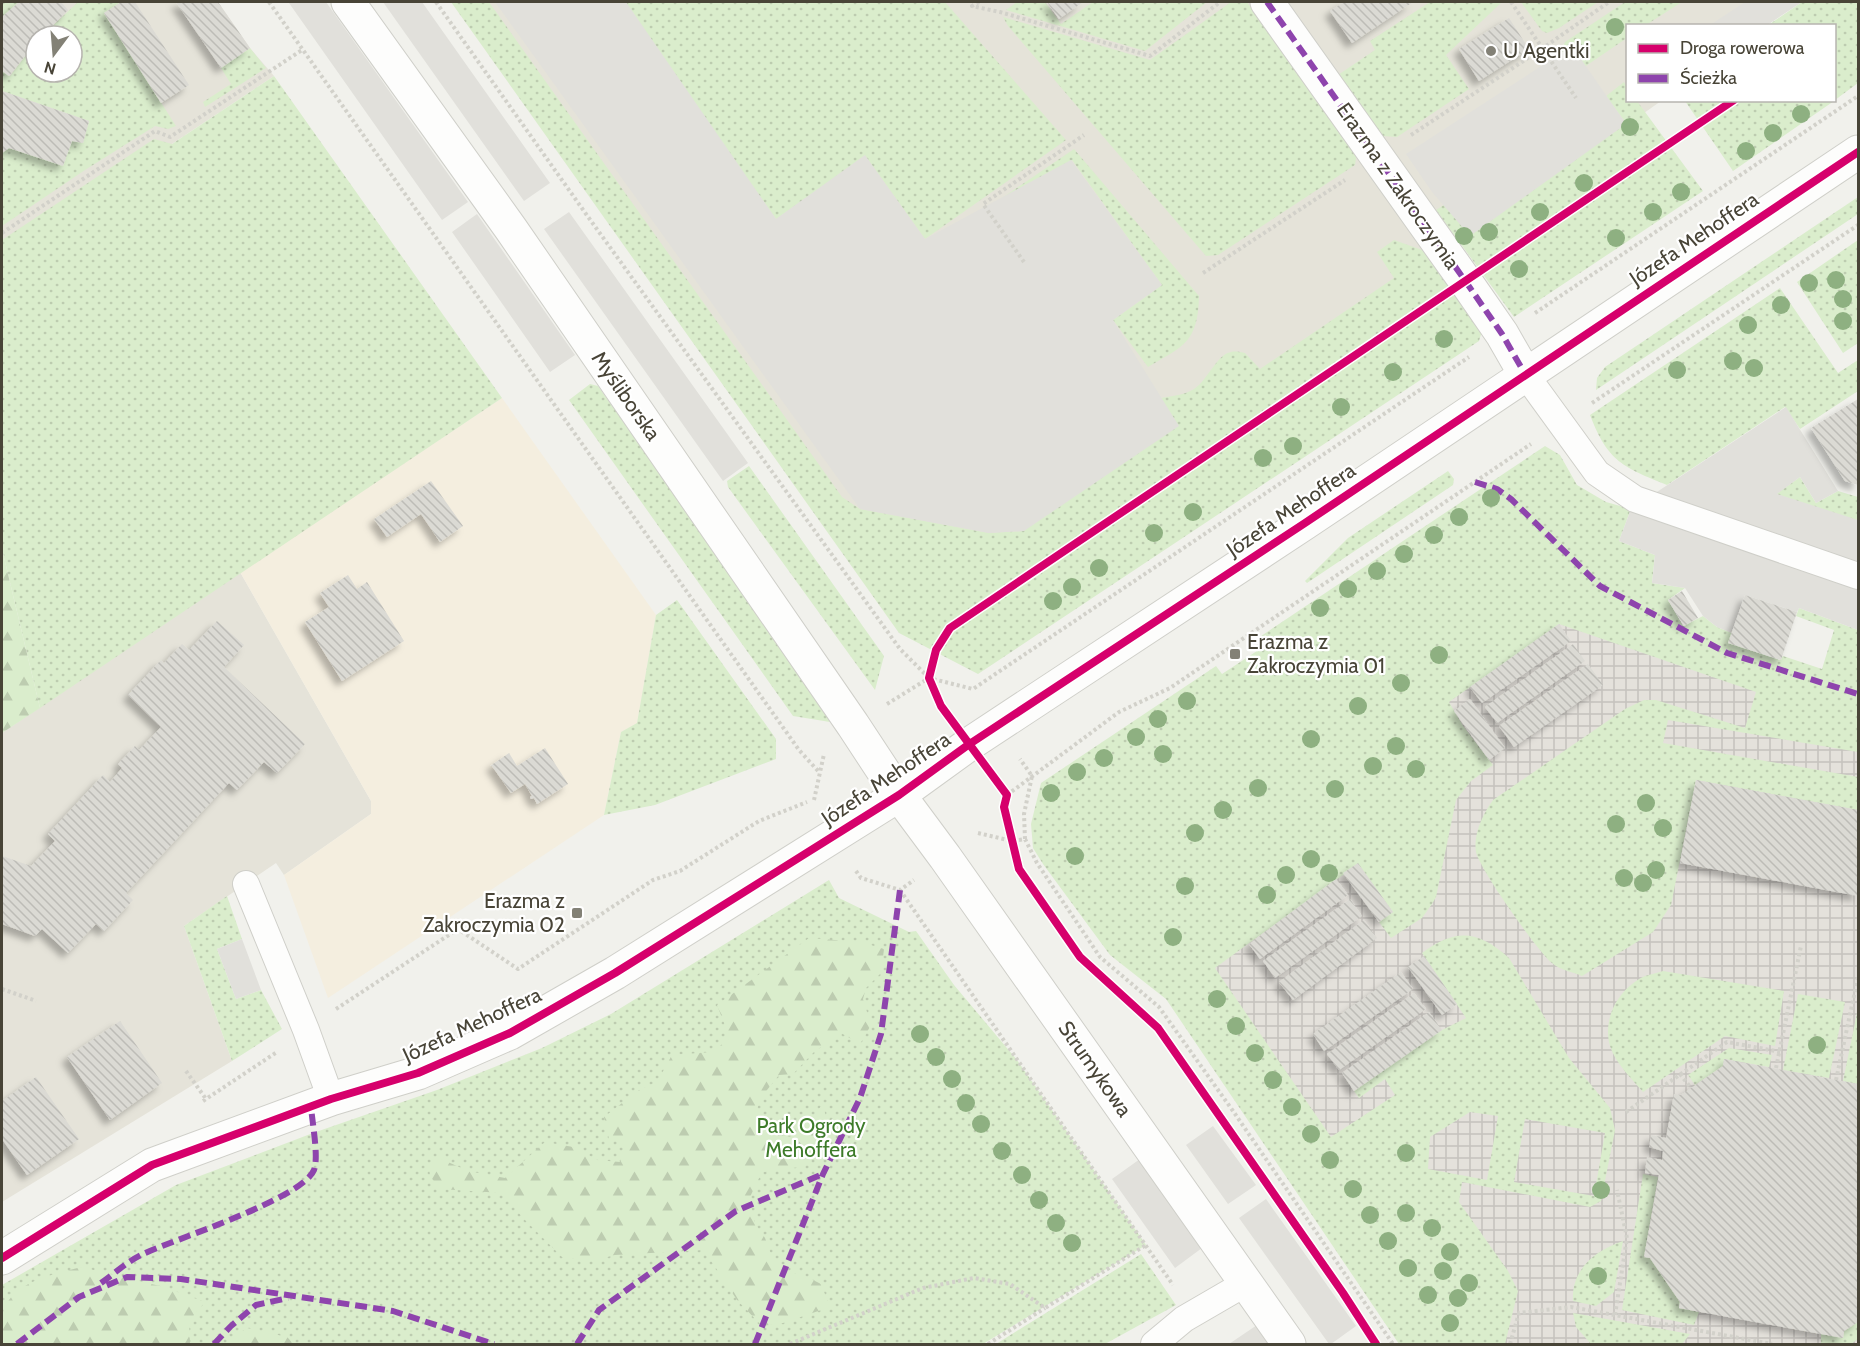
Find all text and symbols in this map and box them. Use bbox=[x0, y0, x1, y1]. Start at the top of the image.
north arrow bbox=[24, 24, 84, 84]
legend bbox=[1626, 24, 1836, 102]
text: Droga rowerowa bbox=[1680, 37, 1805, 59]
place label: U Agentki bbox=[1503, 38, 1589, 63]
marker: U Agentki bbox=[1484, 44, 1498, 58]
text: N bbox=[42, 57, 58, 79]
text: Ścieżka bbox=[1680, 67, 1737, 89]
street label: Erazma z Zakroczymia bbox=[1332, 98, 1465, 274]
street label: Józefa Mehoffera bbox=[1624, 186, 1763, 291]
street label: Myśliborska bbox=[587, 346, 666, 445]
street label: Józefa Mehoffera bbox=[1221, 457, 1360, 562]
place label: Erazma z Zakroczymia 01 bbox=[1247, 629, 1385, 678]
marker: Erazma z Zakroczymia 01 bbox=[1228, 647, 1242, 661]
street label: Józefa Mehoffera bbox=[816, 726, 955, 831]
place label: Erazma z Zakroczymia 02 bbox=[423, 888, 565, 937]
marker: Erazma z Zakroczymia 02 bbox=[570, 906, 584, 920]
street label: Józefa Mehoffera bbox=[398, 982, 545, 1068]
street label: Strumykowa bbox=[1053, 1016, 1137, 1121]
park label: Park Ogrody Mehoffera bbox=[756, 1113, 866, 1162]

